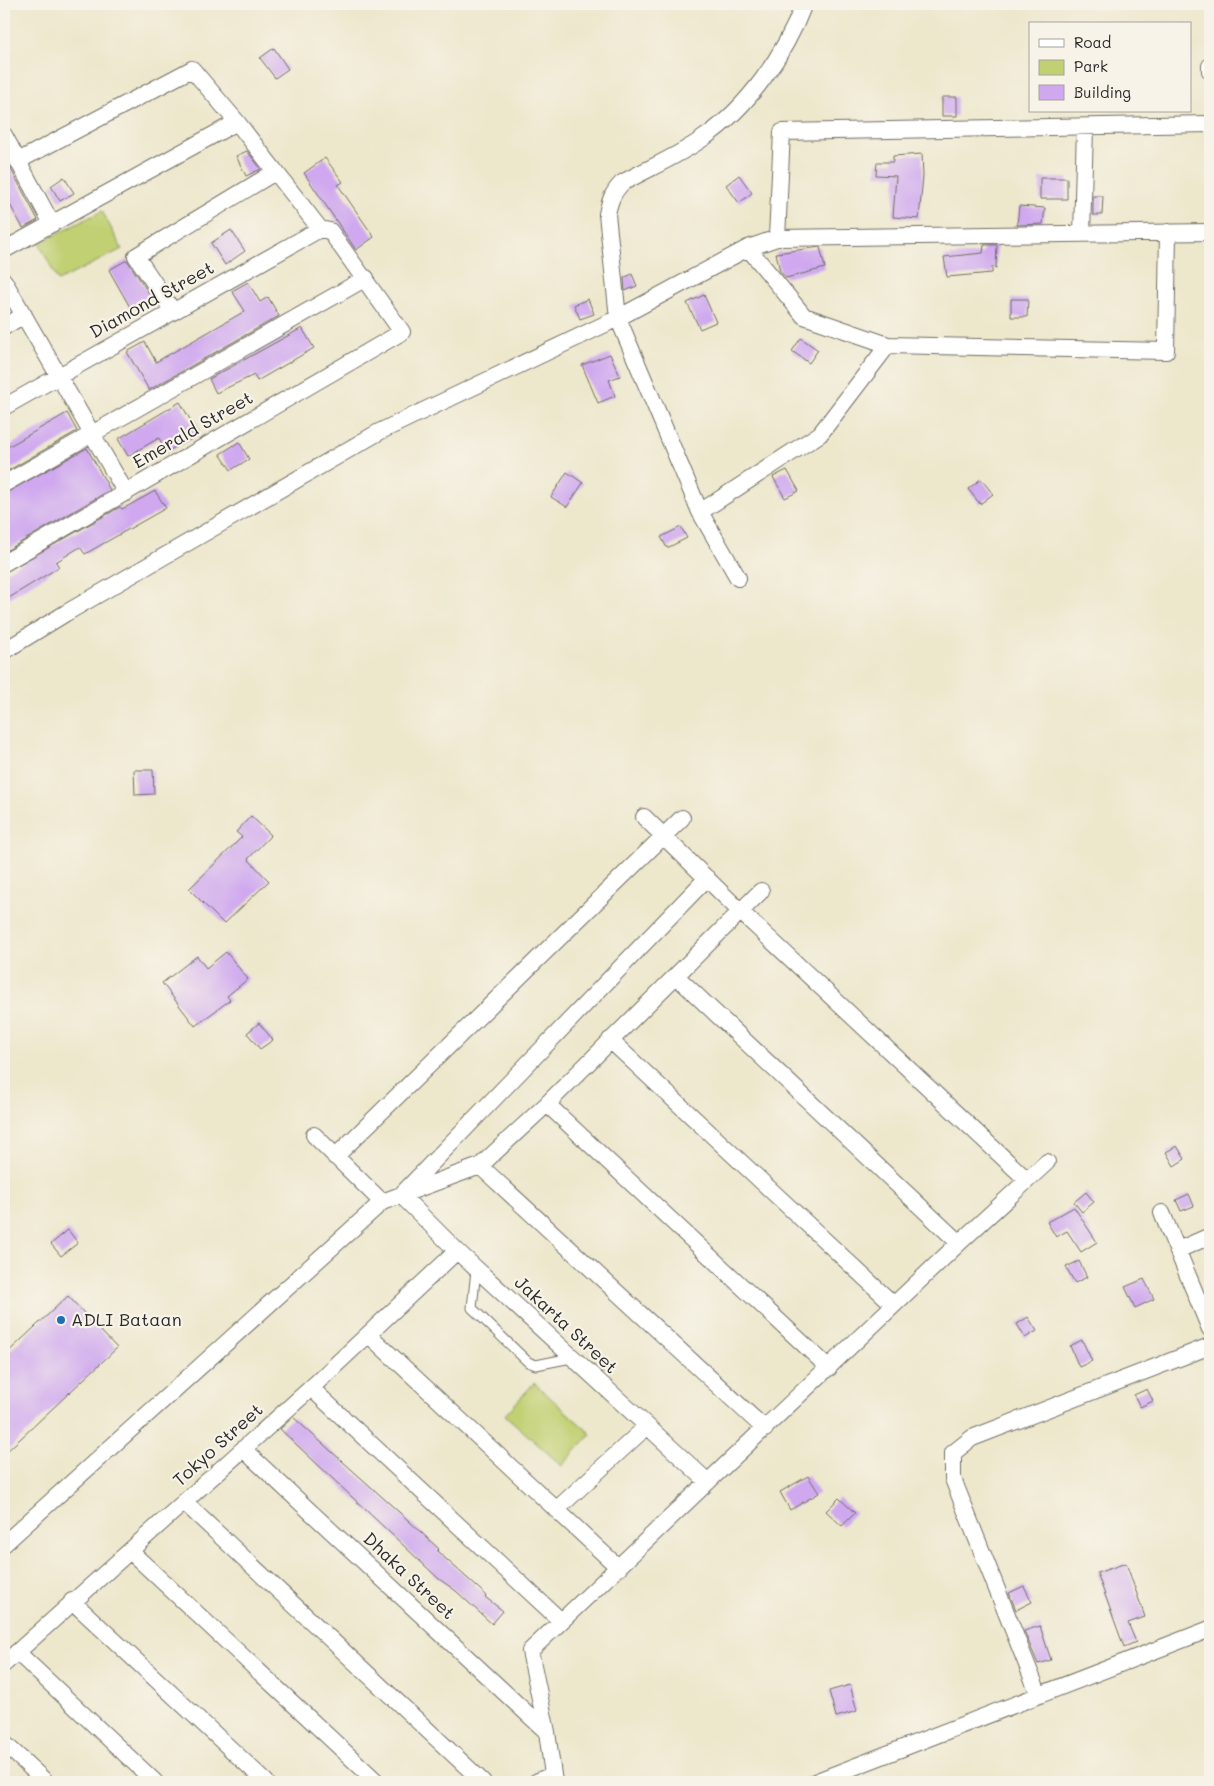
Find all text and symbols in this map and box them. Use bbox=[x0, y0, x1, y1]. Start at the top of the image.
legend bbox=[1029, 22, 1192, 112]
text: Road bbox=[1074, 32, 1111, 52]
text: Park bbox=[1074, 56, 1108, 76]
text: Building bbox=[1074, 82, 1131, 102]
street label: Diamond Street bbox=[85, 255, 218, 343]
street label: Emerald Street bbox=[128, 385, 257, 473]
street label: Jakarta Street bbox=[510, 1270, 624, 1378]
place label: ADLI Bataan bbox=[71, 1307, 182, 1331]
marker: ADLI Bataan bbox=[55, 1314, 67, 1326]
street label: Tokyo Street bbox=[167, 1397, 267, 1491]
street label: Dhaka Street bbox=[359, 1526, 461, 1624]

